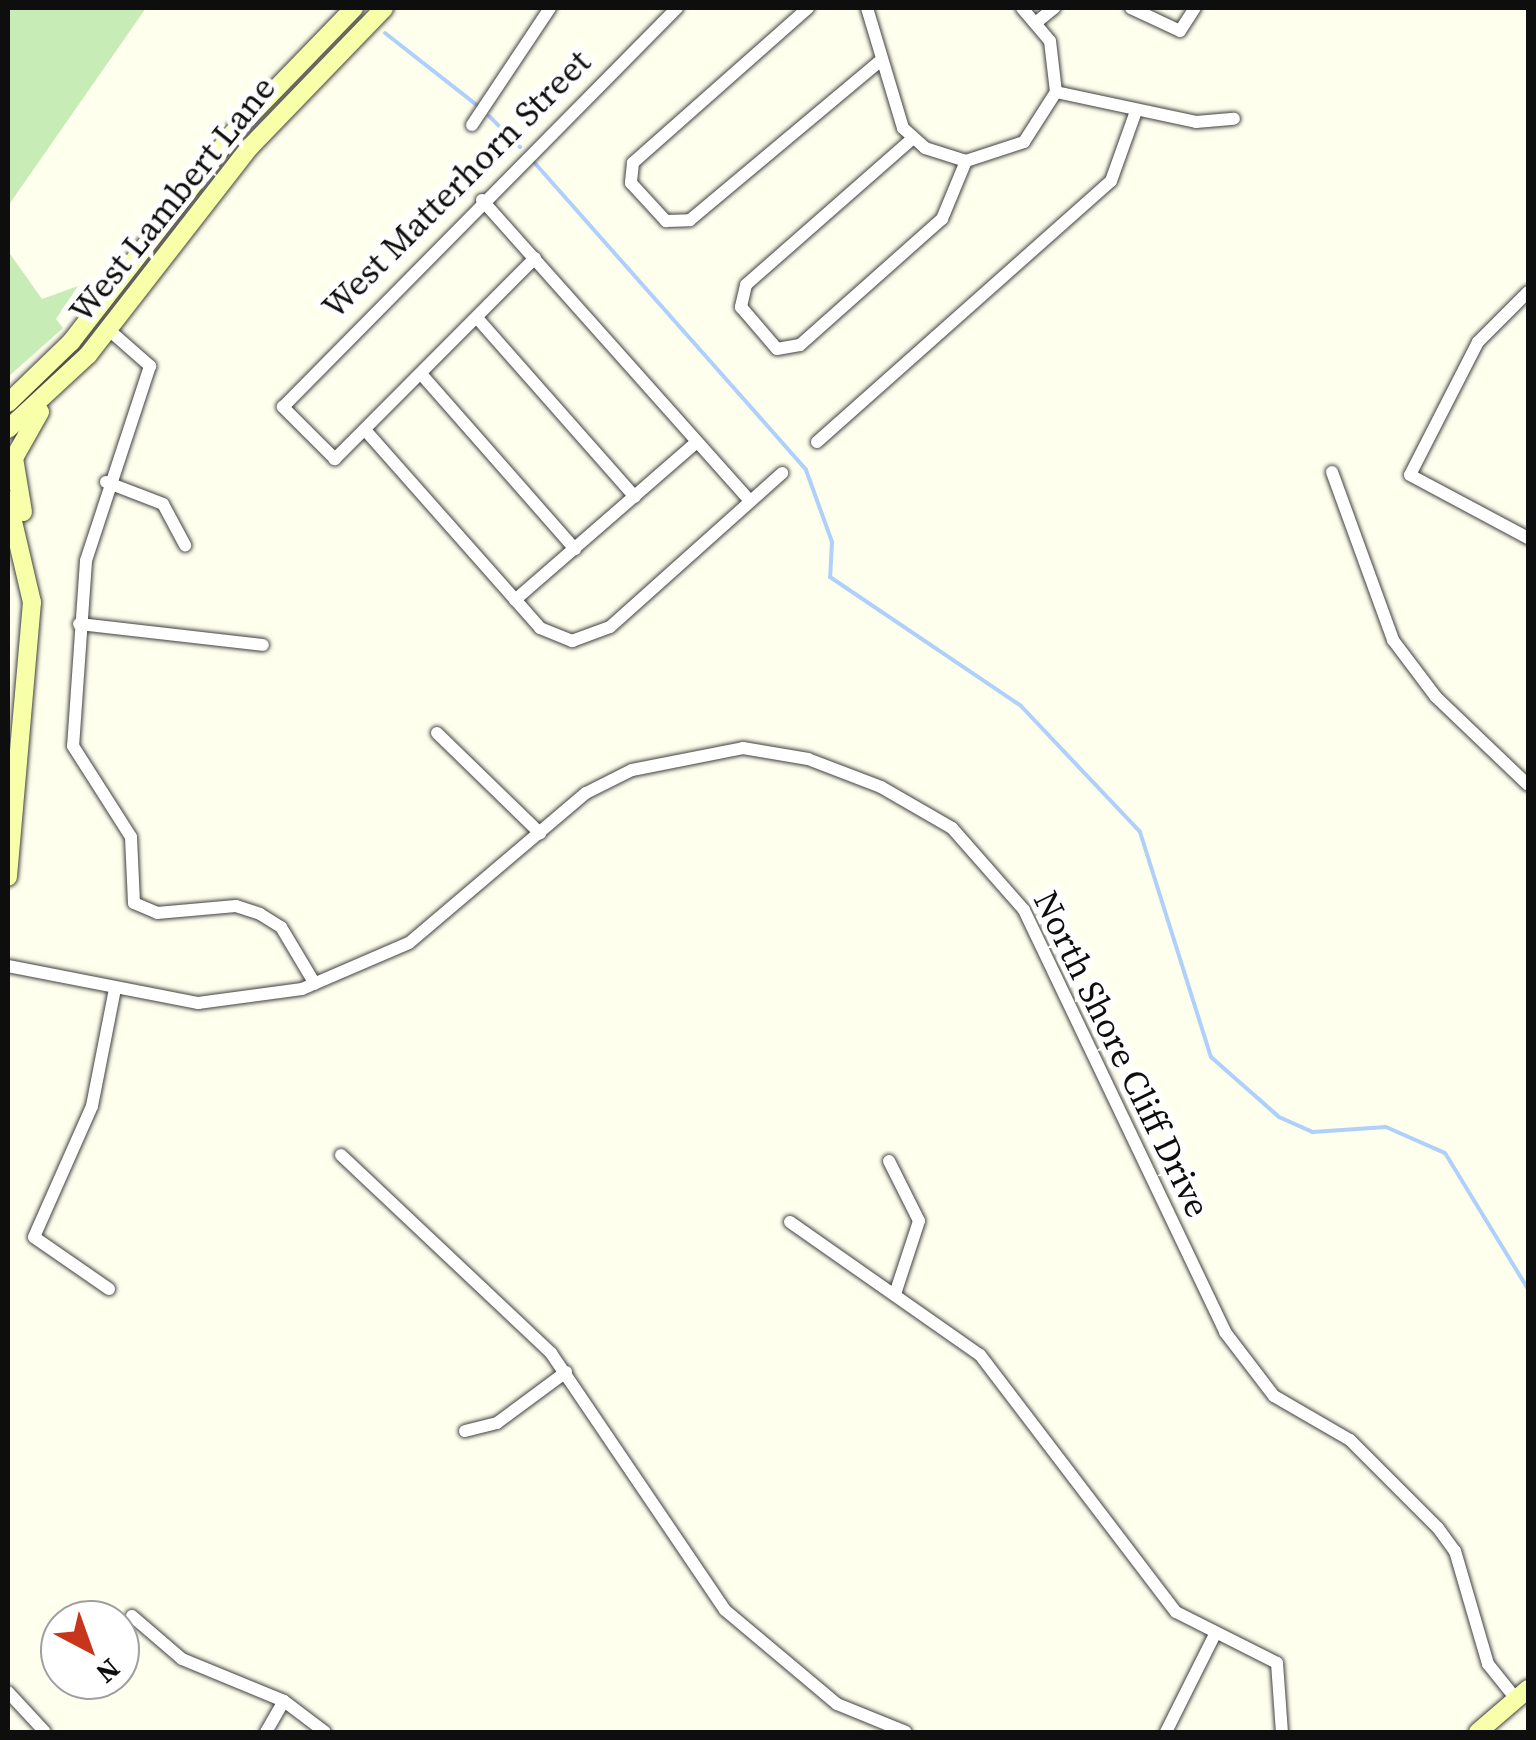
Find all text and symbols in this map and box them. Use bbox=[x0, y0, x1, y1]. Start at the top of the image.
street label: West Matterhorn Street bbox=[313, 41, 599, 327]
street label: West Lambert Lane bbox=[60, 68, 284, 330]
street label: North Shore Cliff Drive bbox=[1025, 884, 1219, 1224]
north arrow bbox=[40, 1600, 140, 1700]
text: N bbox=[88, 1650, 129, 1692]

